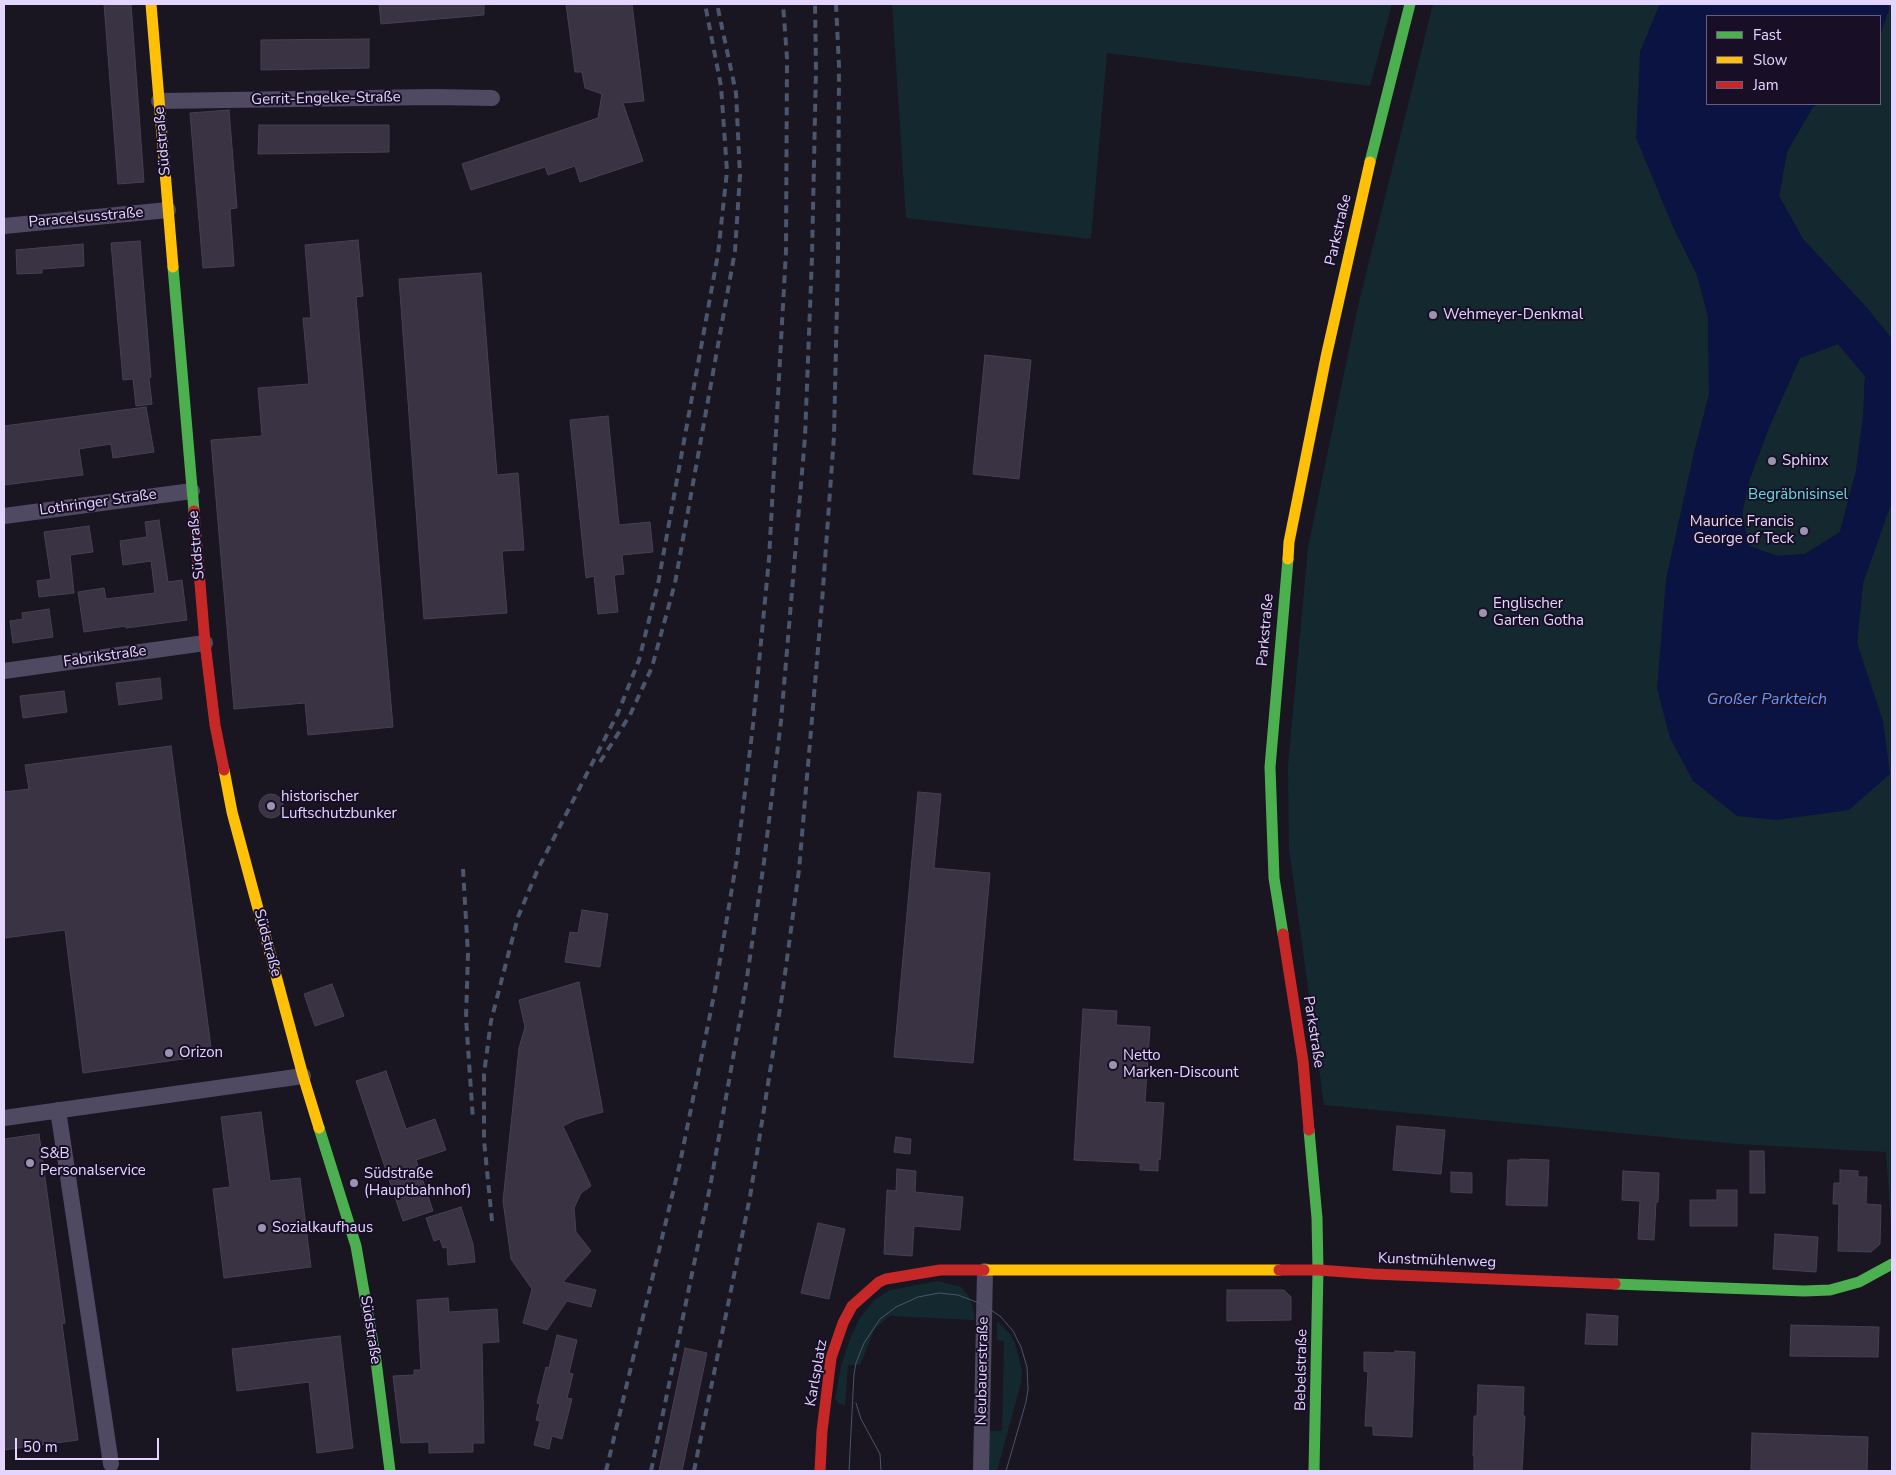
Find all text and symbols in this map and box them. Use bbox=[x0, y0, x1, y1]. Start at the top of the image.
legend bbox=[1706, 15, 1881, 105]
text: Fast bbox=[1753, 25, 1781, 45]
text: Slow bbox=[1753, 50, 1787, 70]
text: Jam bbox=[1753, 75, 1779, 95]
street label: Gerrit-Engelke-Straße bbox=[251, 89, 401, 109]
street label: Südstraße bbox=[151, 106, 175, 176]
street label: Parkstraße bbox=[1322, 193, 1356, 267]
street label: Paracelsusstraße bbox=[28, 204, 144, 232]
place label: Wehmeyer-Denkmal bbox=[1443, 306, 1583, 324]
marker: Wehmeyer-Denkmal bbox=[1427, 309, 1439, 321]
place label: Sphinx bbox=[1782, 452, 1828, 470]
marker: Sphinx bbox=[1766, 455, 1778, 467]
street label: Lothringer Straße bbox=[38, 486, 158, 520]
park label: Begräbnisinsel bbox=[1748, 486, 1848, 504]
street label: Südstraße bbox=[185, 510, 209, 580]
place label: Maurice Francis George of Teck bbox=[1690, 513, 1794, 548]
marker: Maurice Francis George of Teck bbox=[1798, 525, 1810, 537]
street label: Parkstraße bbox=[1254, 593, 1278, 667]
place label: Englischer Garten Gotha bbox=[1493, 595, 1584, 630]
marker: Englischer Garten Gotha bbox=[1477, 607, 1489, 619]
street label: Fabrikstraße bbox=[62, 642, 148, 672]
water label: Großer Parkteich bbox=[1707, 690, 1827, 710]
place label: historischer Luftschutzbunker bbox=[281, 788, 397, 823]
marker: historischer Luftschutzbunker bbox=[265, 800, 277, 812]
street label: Südstraße bbox=[249, 907, 285, 979]
street label: Parkstraße bbox=[1298, 995, 1328, 1069]
place label: Orizon bbox=[179, 1044, 223, 1062]
marker: Orizon bbox=[163, 1047, 175, 1059]
place label: Netto Marken-Discount bbox=[1123, 1047, 1238, 1082]
marker: Netto Marken-Discount bbox=[1107, 1059, 1119, 1071]
place label: S&B Personalservice bbox=[40, 1145, 146, 1180]
marker: S&B Personalservice bbox=[24, 1157, 36, 1169]
place label: Südstraße (Hauptbahnhof) bbox=[364, 1165, 471, 1200]
marker: Südstraße (Hauptbahnhof) bbox=[348, 1177, 360, 1189]
place label: Sozialkaufhaus bbox=[272, 1219, 373, 1237]
marker: Sozialkaufhaus bbox=[256, 1222, 268, 1234]
street label: Kunstmühlenweg bbox=[1378, 1250, 1496, 1272]
street label: Südstraße bbox=[356, 1294, 384, 1366]
street label: Neubauerstraße bbox=[973, 1316, 993, 1426]
street label: Bebelstraße bbox=[1292, 1329, 1312, 1411]
street label: Karlsplatz bbox=[802, 1338, 832, 1408]
scale bar bbox=[18, 1428, 161, 1460]
text: 50 m bbox=[23, 1437, 58, 1457]

